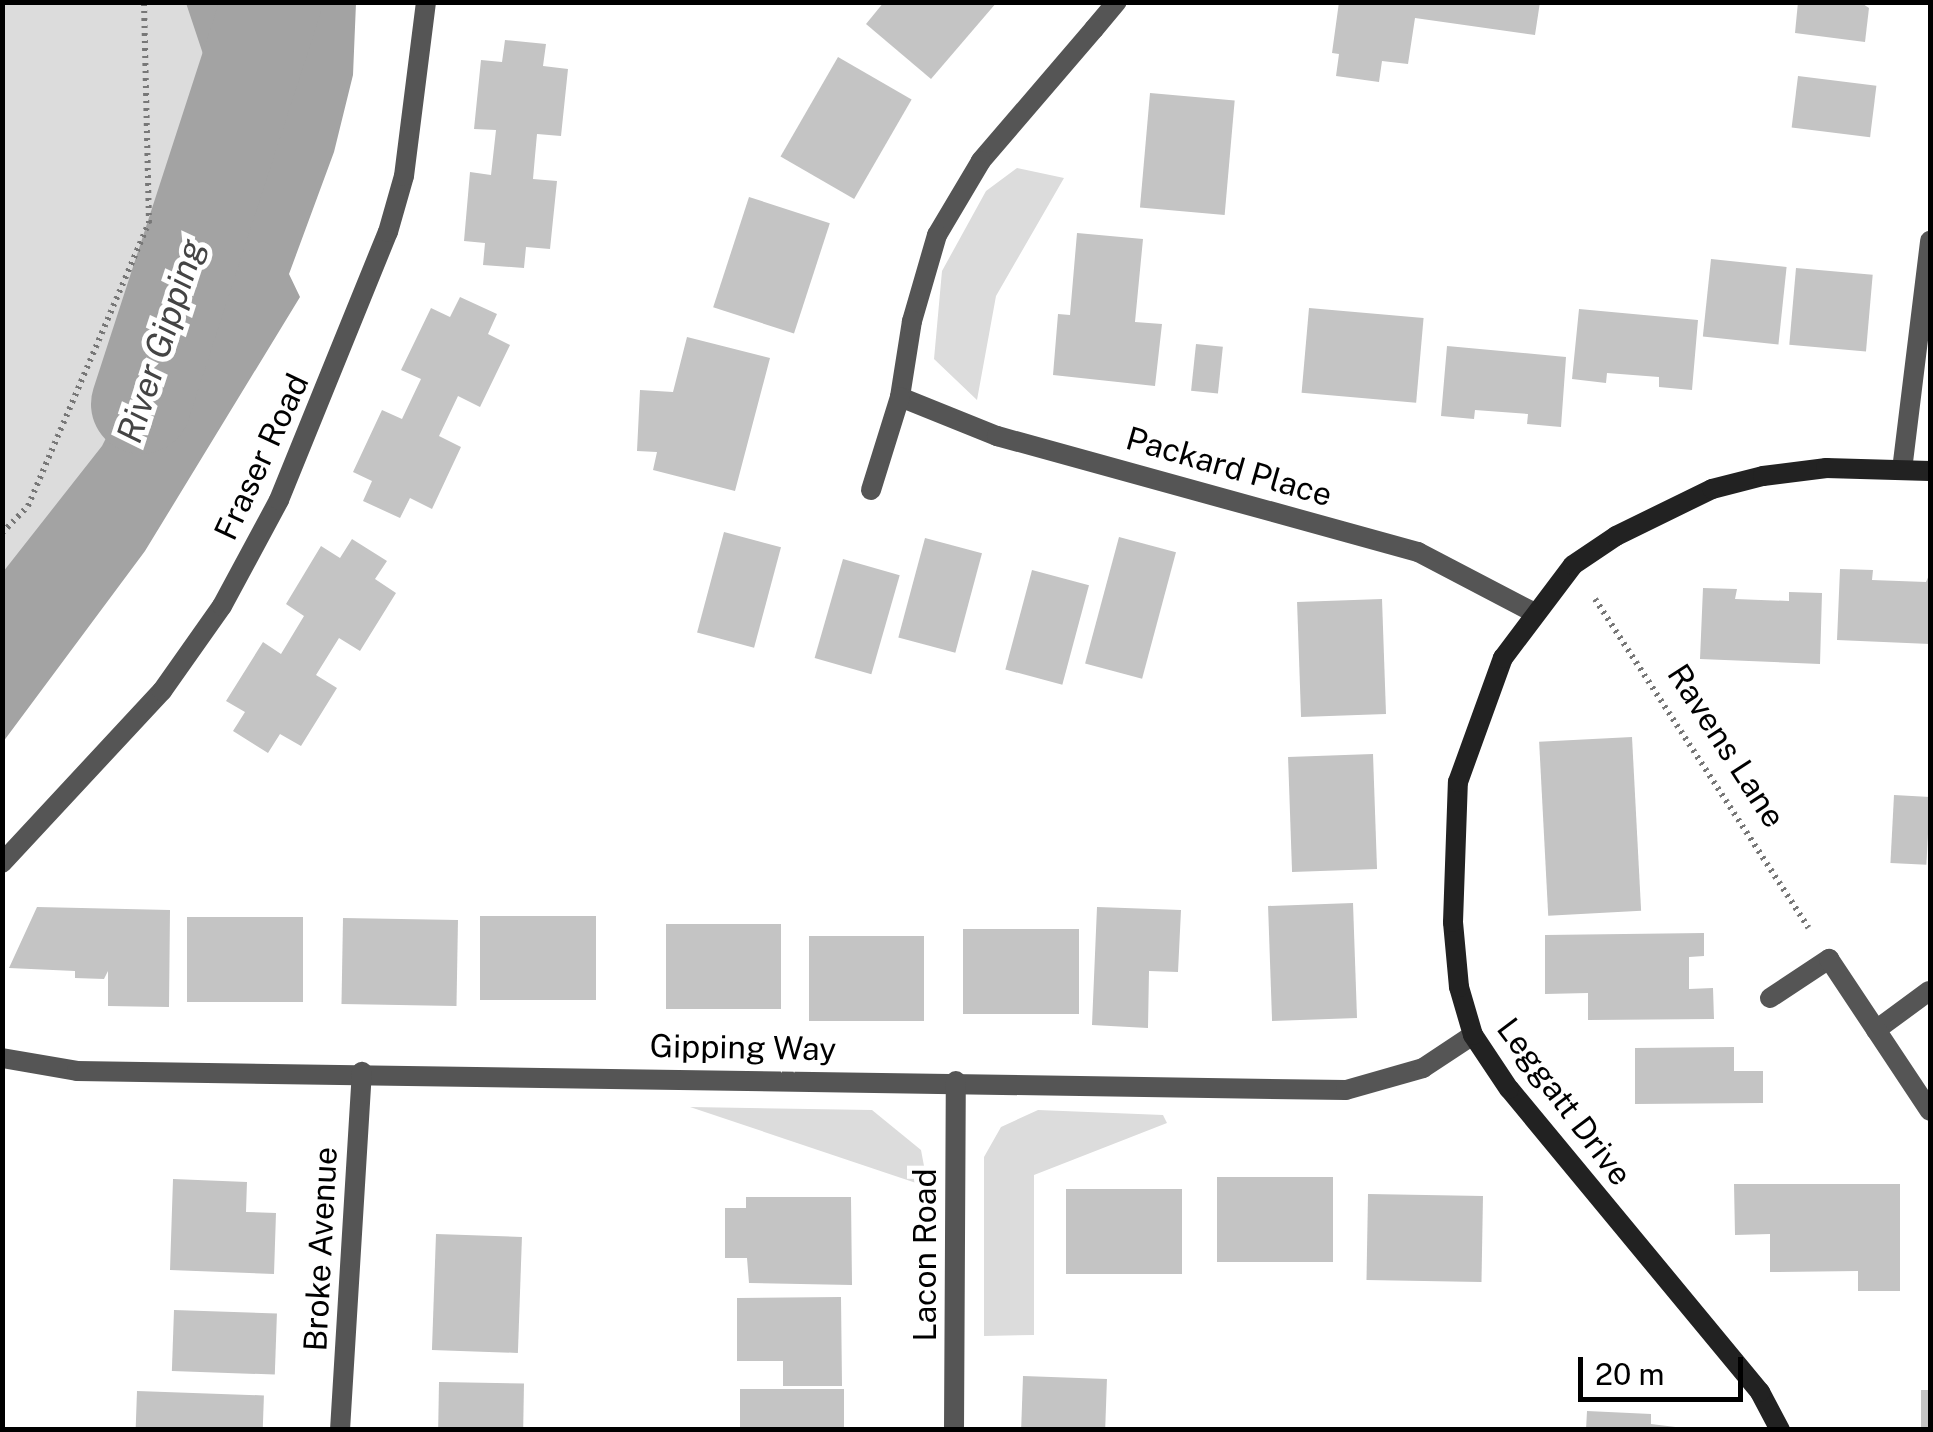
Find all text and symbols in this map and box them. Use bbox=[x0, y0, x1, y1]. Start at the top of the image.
water label: River Gipping bbox=[108, 234, 214, 448]
street label: Fraser Road bbox=[207, 368, 317, 546]
street label: Packard Place bbox=[1122, 419, 1336, 515]
street label: Ravens Lane bbox=[1659, 657, 1793, 835]
street label: Leggatt Drive bbox=[1489, 1011, 1639, 1193]
street label: Gipping Way bbox=[649, 1027, 837, 1069]
street label: Broke Avenue bbox=[296, 1146, 346, 1352]
street label: Lacon Road bbox=[906, 1168, 944, 1342]
scale bar bbox=[1583, 1337, 1748, 1399]
text: 20 m bbox=[1595, 1356, 1664, 1392]

